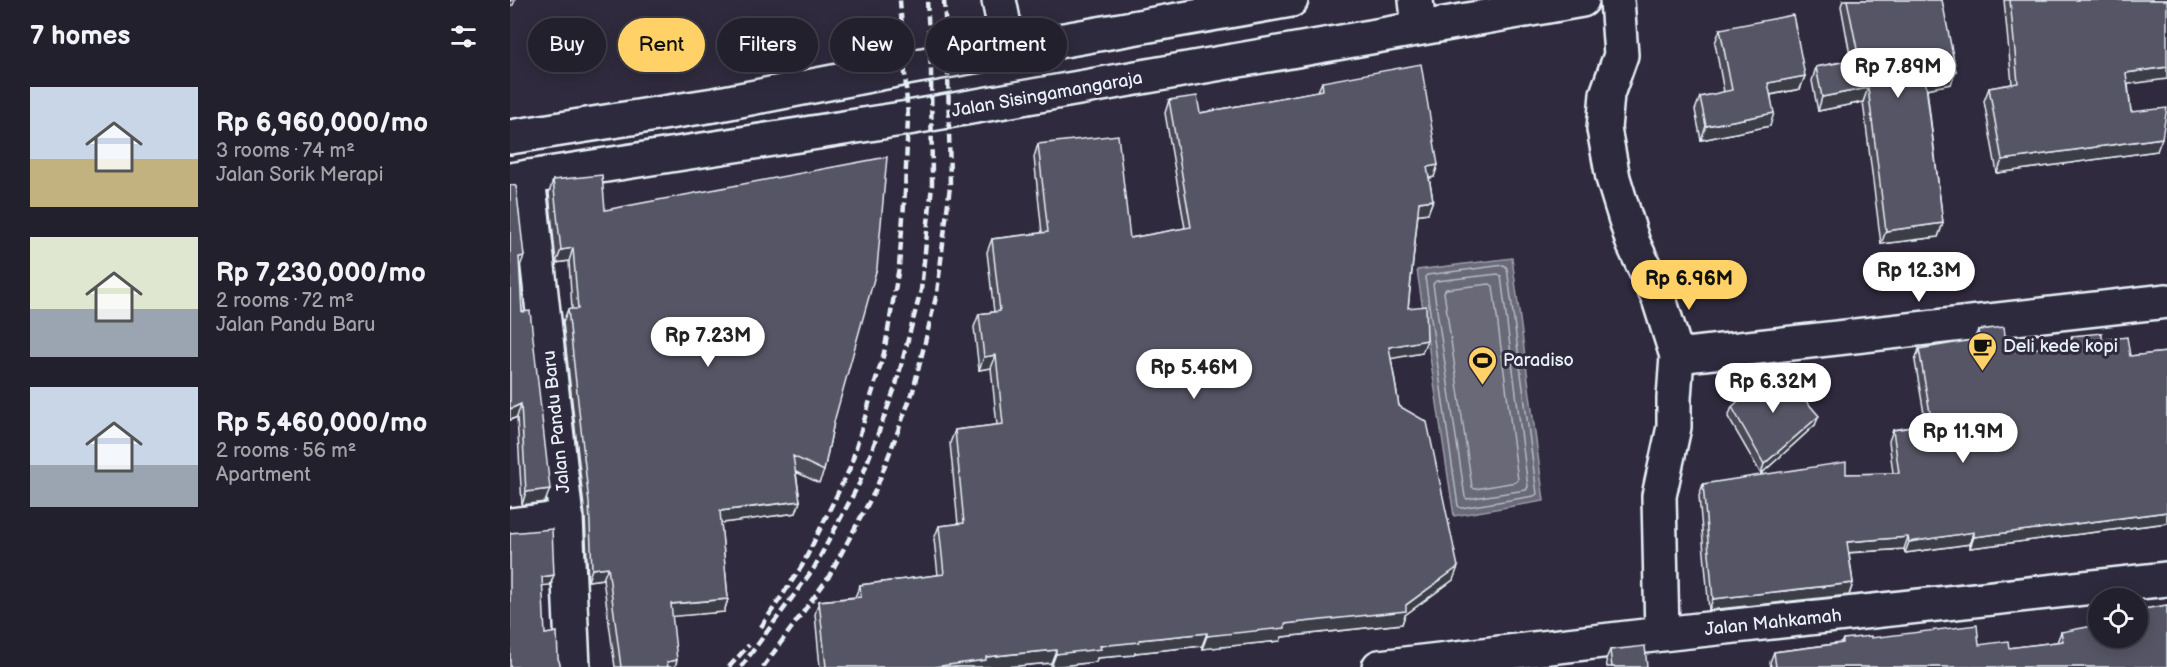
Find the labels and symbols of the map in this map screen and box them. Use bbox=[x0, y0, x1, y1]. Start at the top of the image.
pin: Rp 7.89M bbox=[1836, 48, 1960, 99]
street label: Jalan Sisingamangaraja bbox=[950, 67, 1144, 122]
pin: Rp 12.3M bbox=[1857, 252, 1981, 303]
pin: Rp 6.96M bbox=[1627, 260, 1751, 311]
pin: Rp 7.23M bbox=[646, 317, 770, 368]
cafe icon: Deli kede kopi bbox=[1966, 330, 1998, 372]
place label: Deli kede kopi bbox=[2003, 336, 2118, 357]
sports icon: Paradiso bbox=[1466, 344, 1498, 386]
street label: Jalan Pandu Baru bbox=[539, 349, 574, 494]
pin: Rp 5.46M bbox=[1132, 349, 1256, 400]
place label: Paradiso bbox=[1503, 350, 1574, 371]
pin: Rp 6.32M bbox=[1711, 363, 1835, 414]
pin: Rp 11.9M bbox=[1901, 413, 2025, 464]
street label: Jalan Mahkamah bbox=[1703, 605, 1843, 640]

